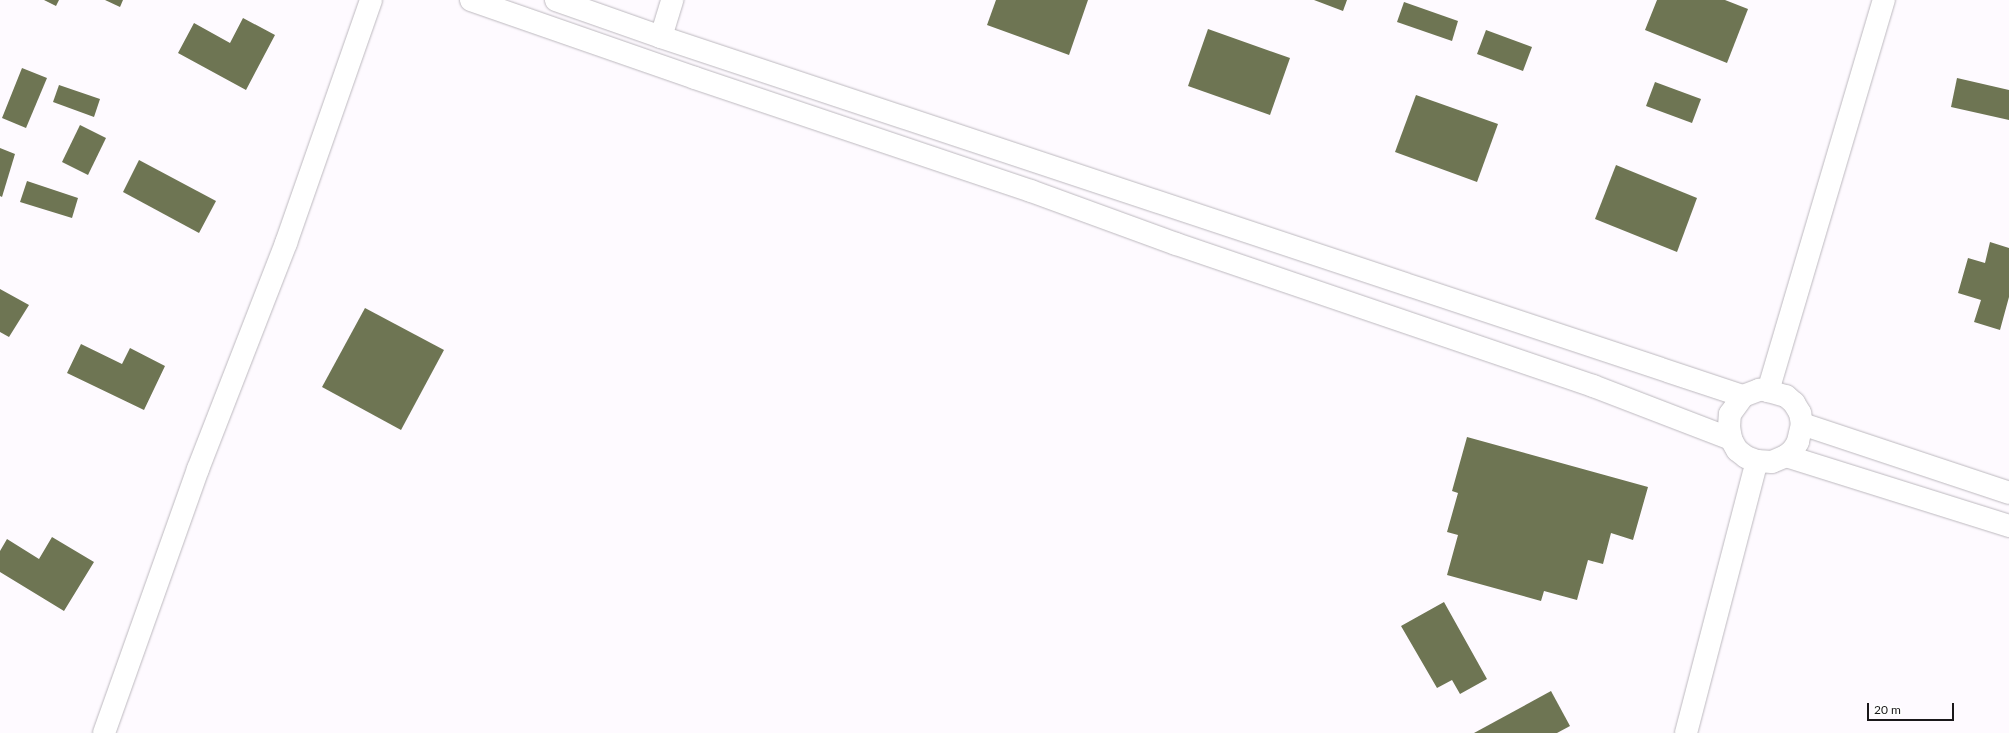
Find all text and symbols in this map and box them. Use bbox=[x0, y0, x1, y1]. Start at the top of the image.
scale bar bbox=[1869, 695, 1956, 721]
text: 20 m bbox=[1874, 702, 1901, 717]

